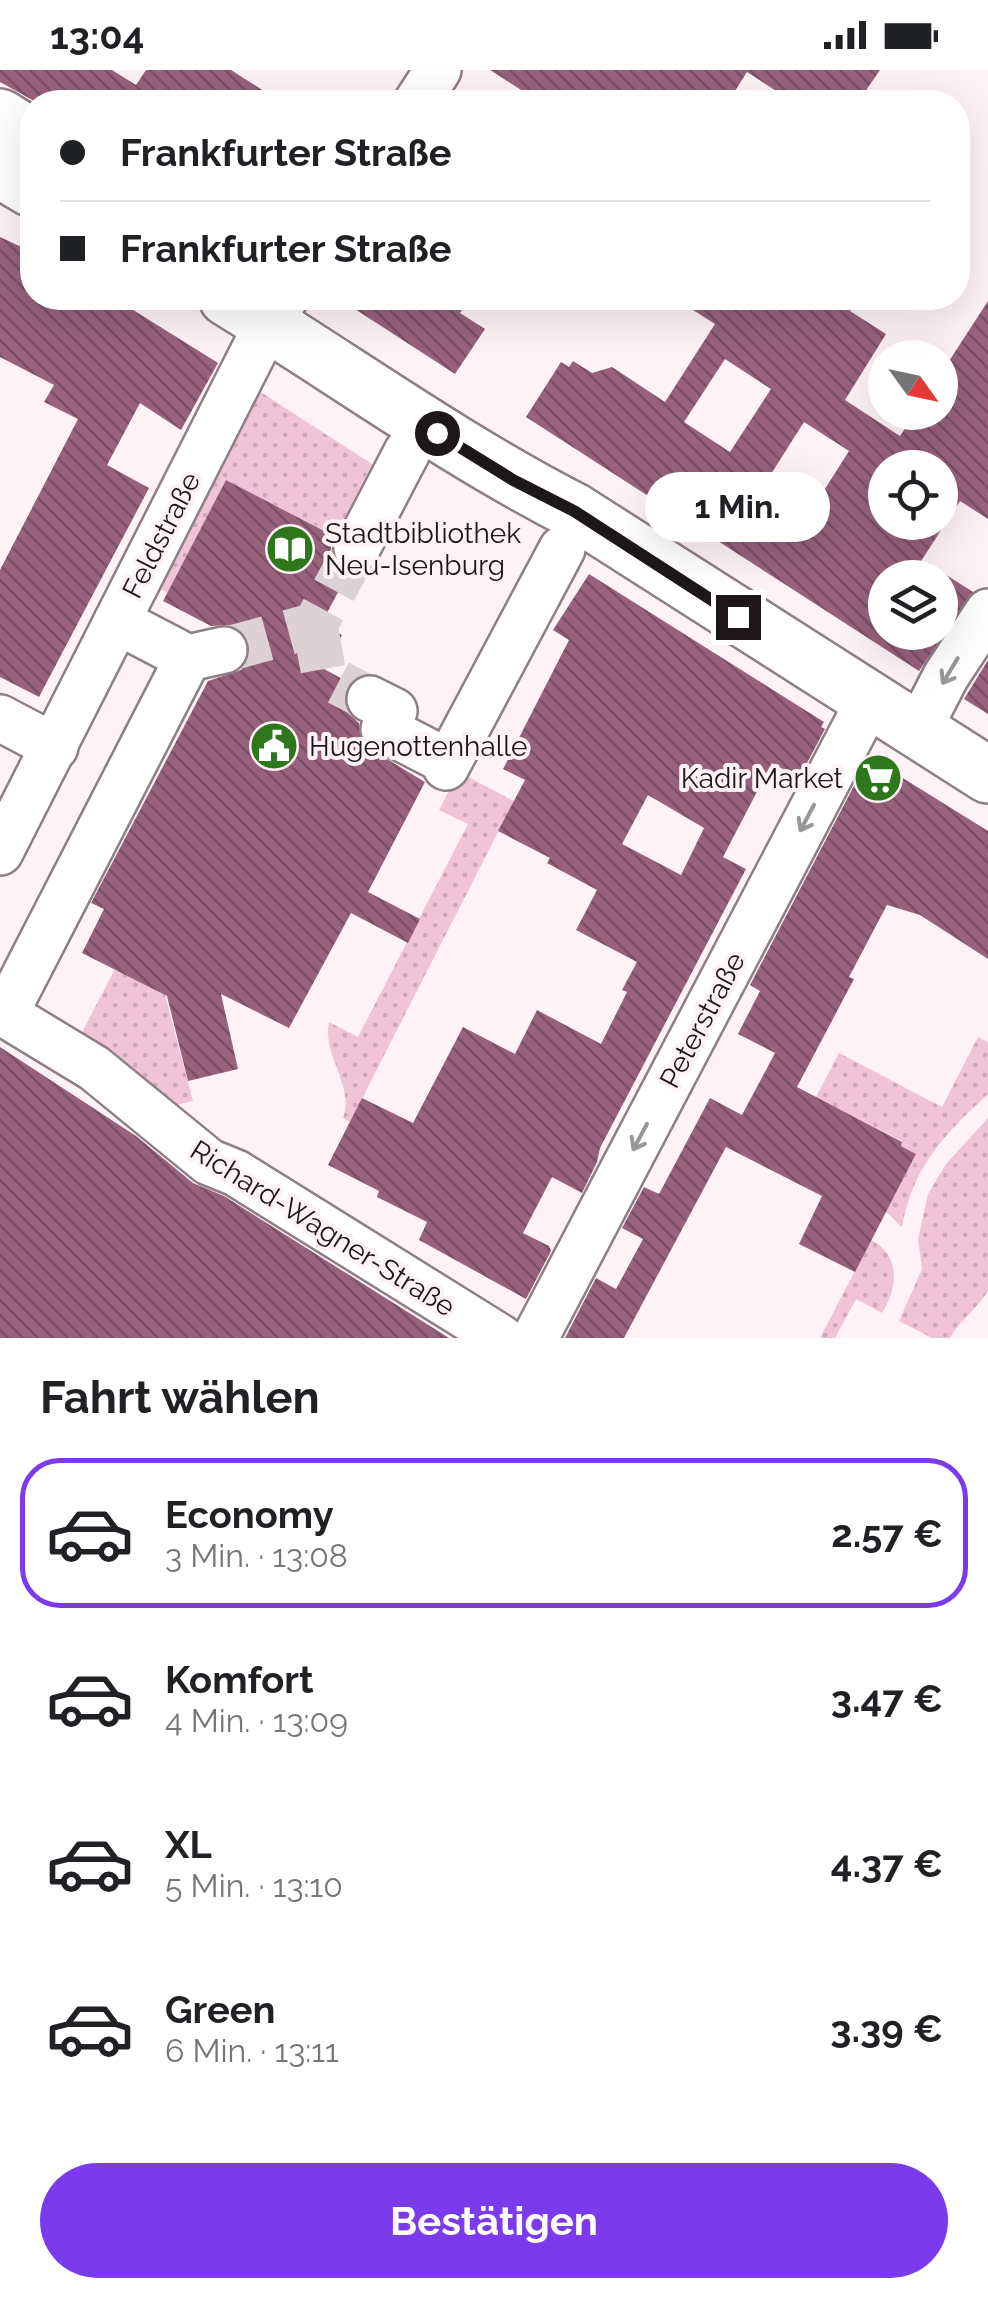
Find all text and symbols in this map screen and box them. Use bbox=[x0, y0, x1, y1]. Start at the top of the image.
text: 13:04 bbox=[50, 13, 144, 58]
text: Frankfurter Straße bbox=[120, 130, 451, 175]
text: Frankfurter Straße bbox=[120, 226, 451, 271]
north arrow bbox=[868, 340, 958, 430]
map controls bbox=[868, 340, 958, 650]
route start bbox=[415, 411, 460, 456]
button: locate bbox=[868, 450, 958, 540]
street label: Feldstraße bbox=[116, 467, 207, 604]
callout: 1 Min. bbox=[646, 472, 830, 542]
text: 1 Min. bbox=[695, 488, 780, 525]
place label: Stadtbibliothek Neu-Isenburg bbox=[325, 517, 521, 582]
library icon: Stadtbibliothek Neu-Isenburg bbox=[264, 523, 316, 575]
button: layers bbox=[868, 560, 958, 650]
route end bbox=[716, 595, 761, 640]
one-way arrow bbox=[940, 656, 960, 685]
public building icon: Hugenottenhalle bbox=[248, 720, 300, 772]
place label: Hugenottenhalle bbox=[309, 730, 527, 763]
supermarket icon: Kadir Market bbox=[852, 752, 904, 804]
place label: Kadir Market bbox=[681, 762, 844, 795]
one-way arrow bbox=[797, 803, 816, 833]
street label: Peterstraße bbox=[653, 947, 752, 1094]
one-way arrow bbox=[630, 1122, 649, 1152]
street label: Richard-Wagner-Straße bbox=[184, 1133, 461, 1323]
text: Fahrt wählen bbox=[40, 1371, 320, 1424]
icon: car bbox=[45, 1488, 135, 1578]
text: Economy bbox=[165, 1492, 334, 1537]
text: 2.57 € bbox=[831, 1511, 943, 1556]
text: 3 Min. · 13:08 bbox=[165, 1537, 348, 1574]
icon: car bbox=[45, 1653, 135, 1743]
text: Komfort bbox=[165, 1657, 314, 1702]
text: 3.47 € bbox=[831, 1676, 943, 1721]
text: 4 Min. · 13:09 bbox=[165, 1702, 348, 1739]
icon: car bbox=[45, 1818, 135, 1908]
text: XL bbox=[165, 1822, 212, 1867]
text: 4.37 € bbox=[831, 1841, 943, 1886]
text: 5 Min. · 13:10 bbox=[165, 1867, 343, 1904]
icon: car bbox=[45, 1983, 135, 2073]
text: Green bbox=[165, 1987, 275, 2032]
text: 3.39 € bbox=[830, 2006, 943, 2051]
text: 6 Min. · 13:11 bbox=[165, 2032, 339, 2069]
button: Bestätigen bbox=[40, 2163, 948, 2278]

